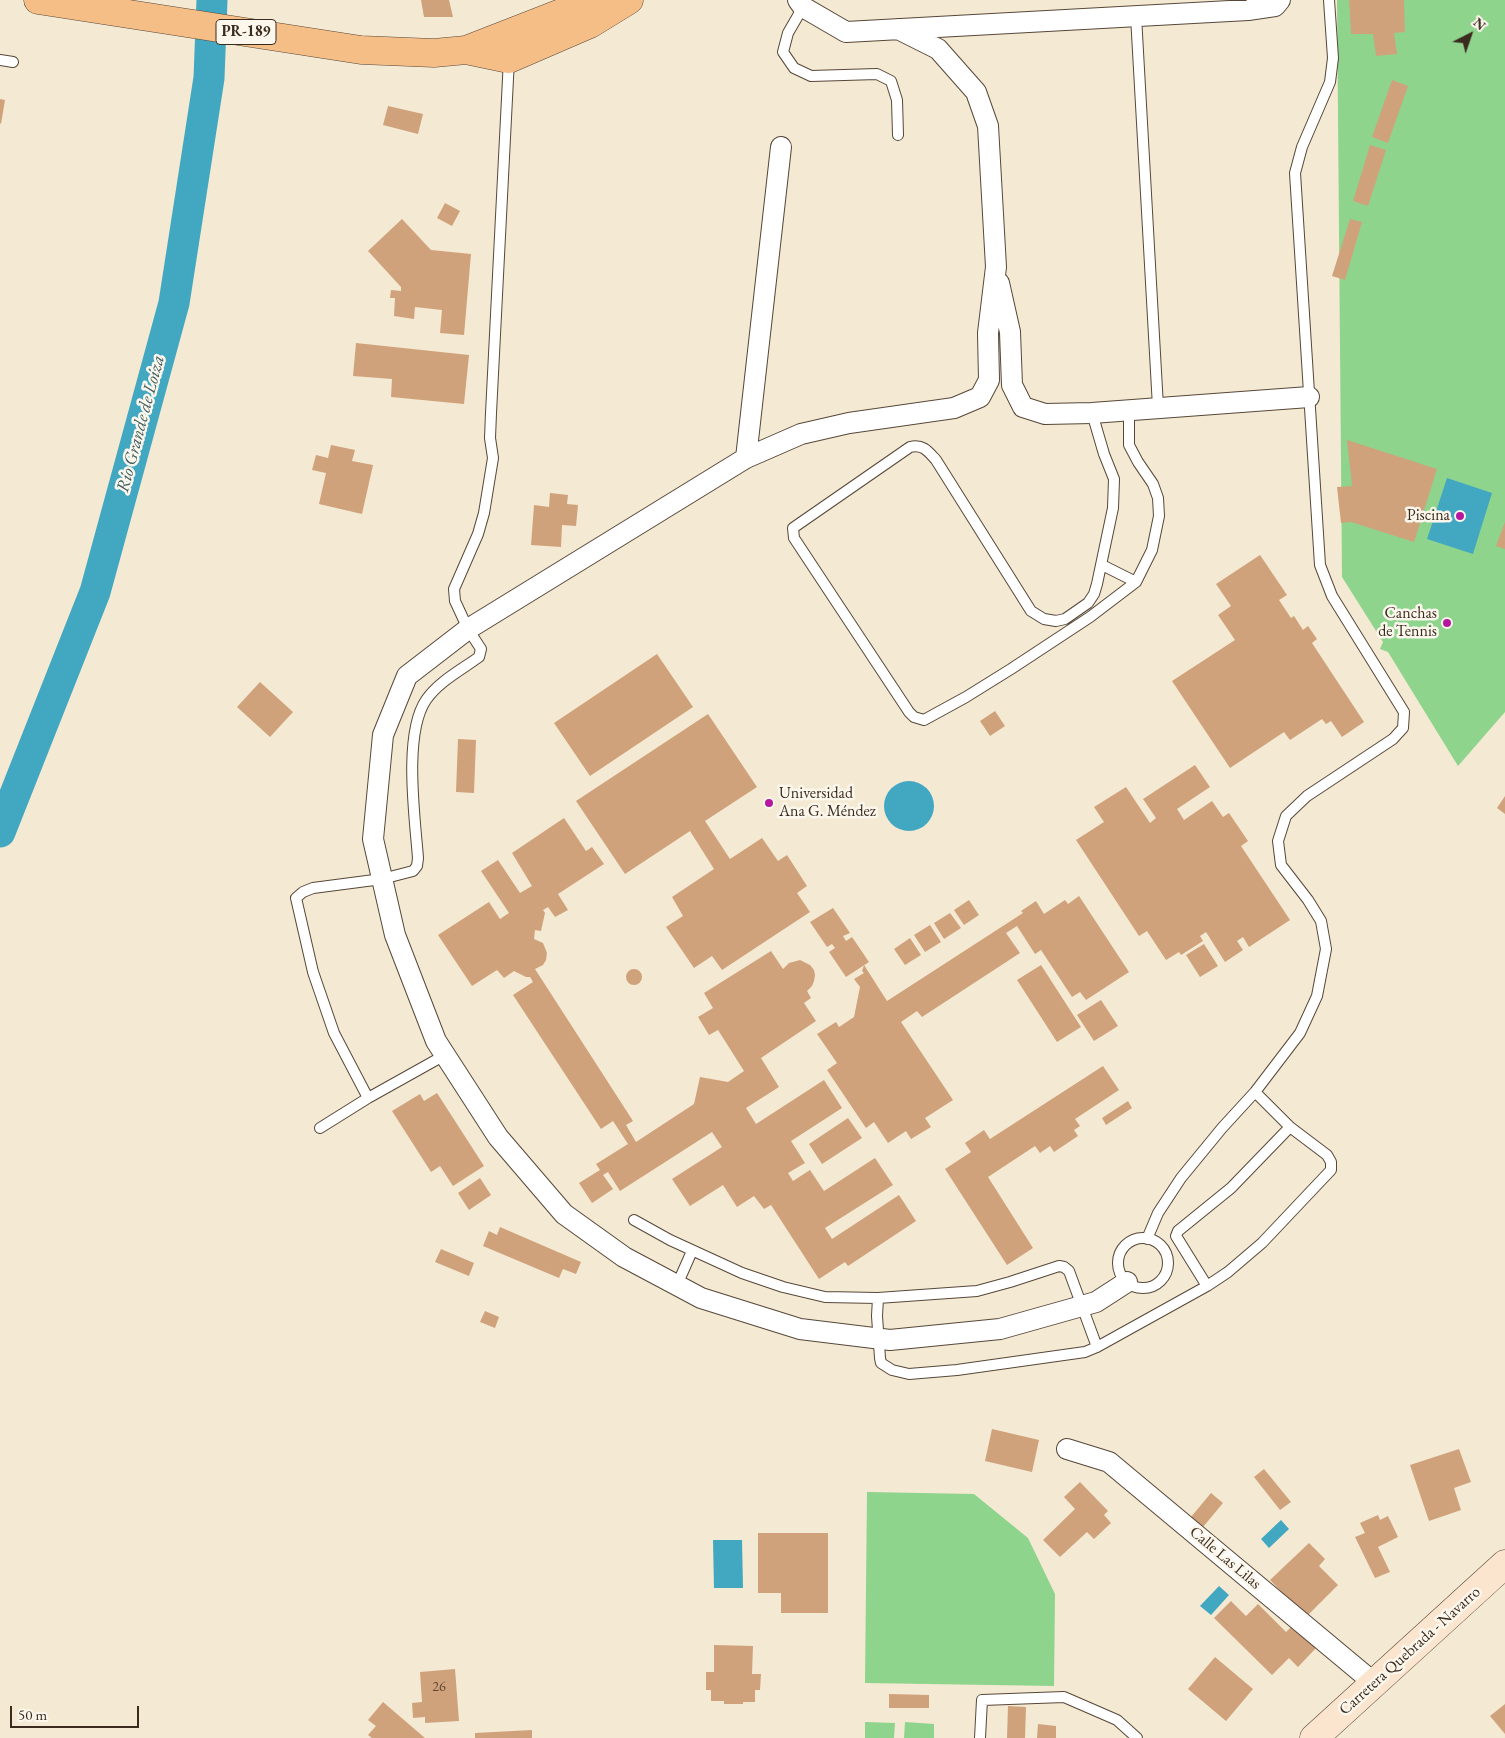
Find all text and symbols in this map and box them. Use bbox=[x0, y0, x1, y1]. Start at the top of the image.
north arrow bbox=[1445, 10, 1495, 60]
text: N bbox=[1470, 13, 1490, 34]
road number: PR-189 bbox=[216, 20, 276, 44]
water label: Río Grande de Loíza bbox=[112, 353, 170, 495]
place label: Piscina bbox=[1407, 506, 1450, 526]
marker: Piscina bbox=[1454, 510, 1466, 522]
place label: Canchas de Tennis bbox=[1378, 604, 1437, 642]
marker: Canchas de Tennis bbox=[1441, 617, 1453, 629]
place label: Universidad Ana G. Méndez bbox=[779, 784, 876, 822]
marker: Universidad Ana G. Méndez bbox=[763, 797, 775, 809]
street label: Calle Las Lilas bbox=[1185, 1522, 1265, 1594]
street label: Carretera Quebrada - Navarro bbox=[1335, 1582, 1485, 1720]
house number: 26 bbox=[432, 1679, 446, 1695]
scale bar bbox=[12, 1696, 141, 1728]
text: 50 m bbox=[18, 1705, 47, 1724]

